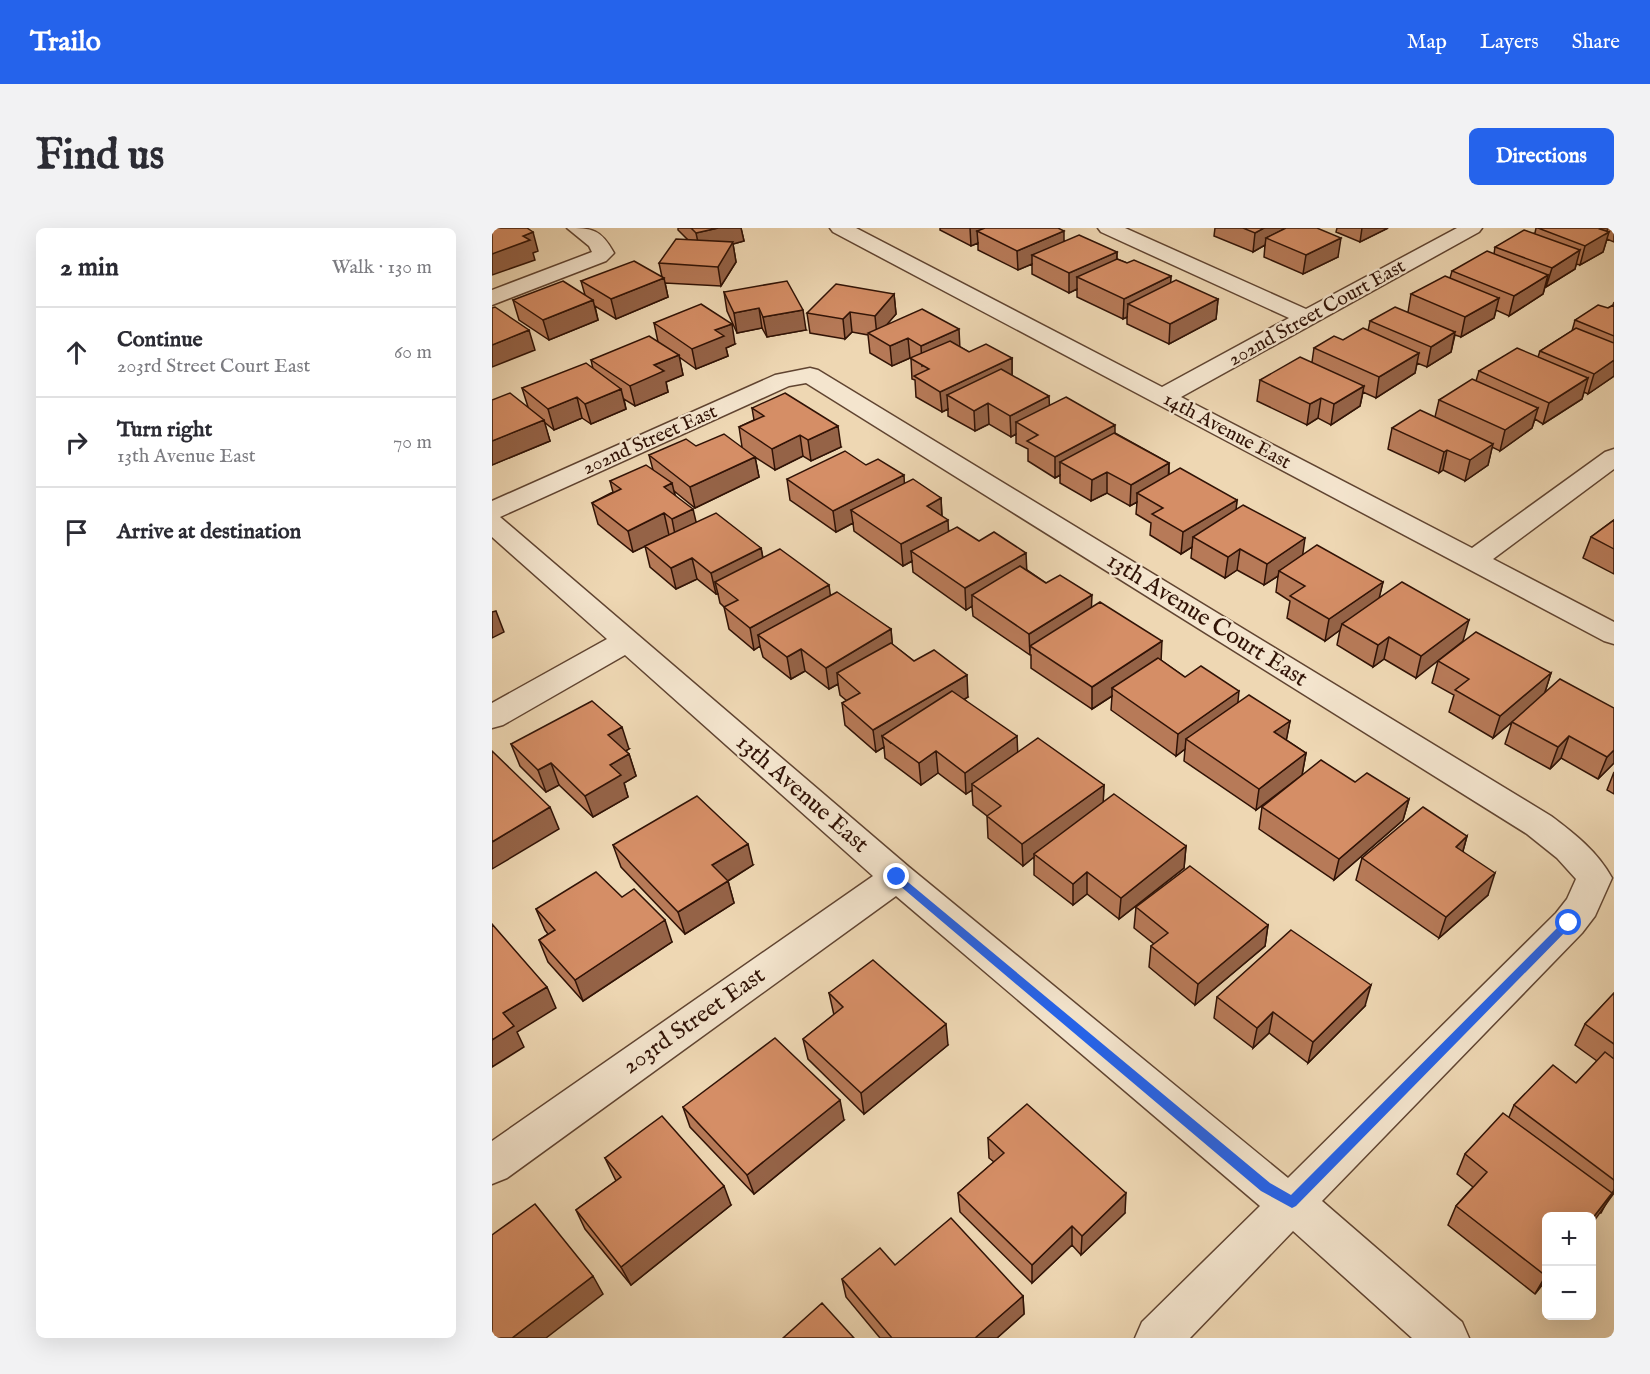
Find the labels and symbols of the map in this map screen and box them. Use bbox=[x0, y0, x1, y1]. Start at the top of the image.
street label: 202nd Street Court East bbox=[1224, 254, 1410, 372]
street label: 14th Avenue East bbox=[1159, 387, 1295, 475]
street label: 202nd Street East bbox=[579, 399, 721, 481]
street label: 13th Avenue Court East bbox=[1101, 546, 1313, 694]
street label: 13th Avenue East bbox=[729, 728, 875, 860]
route end bbox=[883, 863, 909, 889]
route start bbox=[1555, 909, 1581, 935]
street label: 203rd Street East bbox=[617, 960, 771, 1082]

